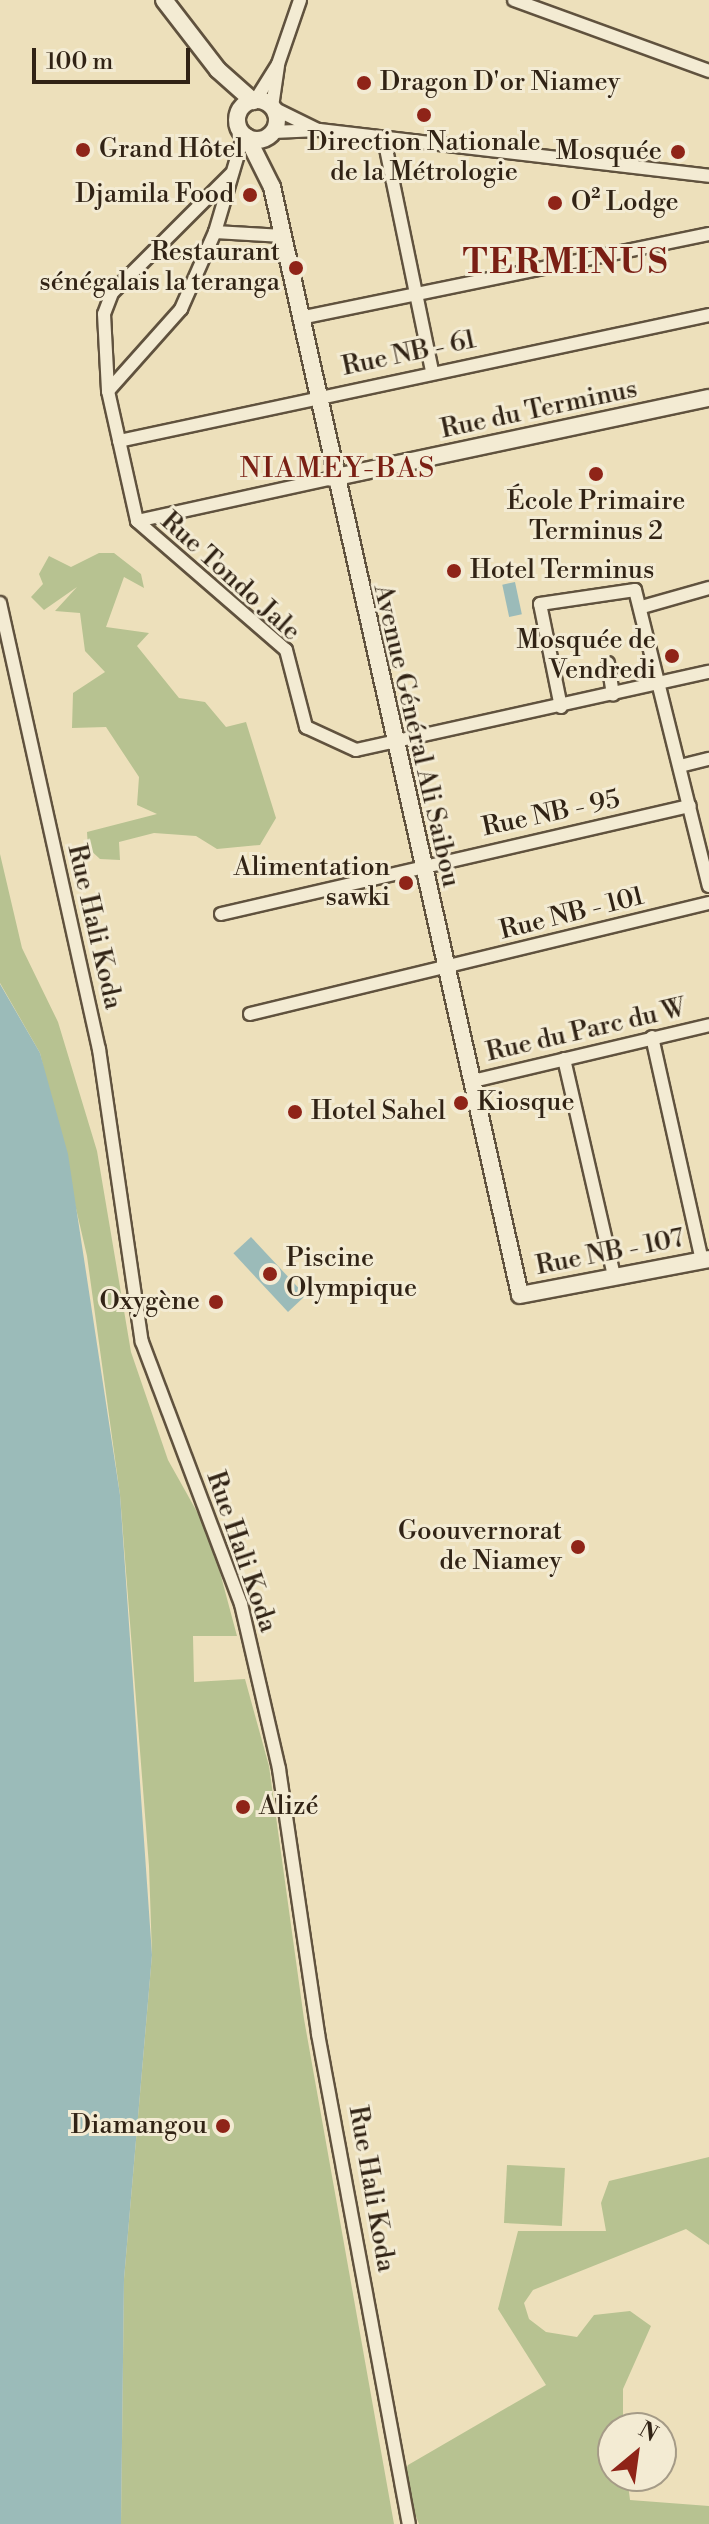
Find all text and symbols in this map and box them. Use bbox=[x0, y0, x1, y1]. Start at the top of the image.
scale bar bbox=[36, 32, 194, 82]
text: 100 m bbox=[46, 47, 113, 77]
place label: Dragon D'or Niamey bbox=[380, 67, 620, 99]
marker: Dragon D'or Niamey bbox=[355, 74, 373, 92]
marker: Direction Nationale de la Métrologie bbox=[415, 106, 433, 124]
place label: Direction Nationale de la Métrologie bbox=[307, 127, 541, 188]
place label: Grand Hôtel bbox=[99, 134, 243, 166]
place label: Mosquée bbox=[556, 136, 662, 168]
marker: Grand Hôtel bbox=[74, 141, 92, 159]
marker: Mosquée bbox=[669, 143, 687, 161]
place label: Djamila Food bbox=[75, 179, 234, 211]
marker: Djamila Food bbox=[241, 186, 259, 204]
place label: O² Lodge bbox=[571, 187, 679, 219]
marker: O² Lodge bbox=[546, 194, 564, 212]
place label: Restaurant sénégalais la teranga bbox=[39, 237, 280, 298]
district label: TERMINUS bbox=[463, 244, 669, 284]
marker: Restaurant sénégalais la teranga bbox=[287, 259, 305, 277]
street label: Rue NB - 61 bbox=[339, 325, 479, 383]
street label: Rue du Terminus bbox=[438, 374, 640, 446]
district label: NIAMEY-BAS bbox=[240, 452, 436, 486]
marker: École Primaire Terminus 2 bbox=[587, 465, 605, 483]
place label: École Primaire Terminus 2 bbox=[507, 486, 685, 548]
street label: Rue Tondo Jale bbox=[154, 506, 306, 648]
place label: Hotel Terminus bbox=[470, 555, 654, 587]
marker: Hotel Terminus bbox=[445, 562, 463, 580]
street label: Avenue Général Ali Saibou bbox=[366, 582, 466, 890]
place label: Mosquée de Vendredi bbox=[517, 625, 656, 686]
marker: Mosquée de Vendredi bbox=[663, 647, 681, 665]
street label: Rue NB - 95 bbox=[479, 784, 623, 844]
street label: Rue Hali Koda bbox=[60, 842, 128, 1012]
place label: Alimentation sawki bbox=[234, 852, 390, 914]
marker: Alimentation sawki bbox=[397, 874, 415, 892]
street label: Rue NB - 101 bbox=[496, 881, 648, 947]
street label: Rue du Parc du W bbox=[483, 993, 689, 1069]
place label: Kiosque bbox=[477, 1087, 575, 1119]
marker: Kiosque bbox=[452, 1094, 470, 1112]
place label: Hotel Sahel bbox=[311, 1096, 446, 1128]
marker: Hotel Sahel bbox=[286, 1103, 304, 1121]
street label: Rue NB - 107 bbox=[533, 1223, 687, 1283]
place label: Piscine Olympique bbox=[286, 1243, 417, 1304]
marker: Piscine Olympique bbox=[261, 1265, 279, 1283]
place label: Oxygène bbox=[99, 1286, 200, 1318]
marker: Oxygène bbox=[207, 1293, 225, 1311]
street label: Rue Hali Koda bbox=[199, 1467, 283, 1637]
place label: Goouvernorat de Niamey bbox=[398, 1516, 562, 1578]
marker: Goouvernorat de Niamey bbox=[569, 1538, 587, 1556]
place label: Alizé bbox=[259, 1791, 319, 1823]
marker: Alizé bbox=[234, 1798, 252, 1816]
street label: Rue Hali Koda bbox=[341, 2103, 401, 2275]
place label: Diamangou bbox=[71, 2110, 207, 2142]
marker: Diamangou bbox=[214, 2117, 232, 2135]
north arrow bbox=[597, 2412, 677, 2492]
text: N bbox=[634, 2416, 662, 2448]

